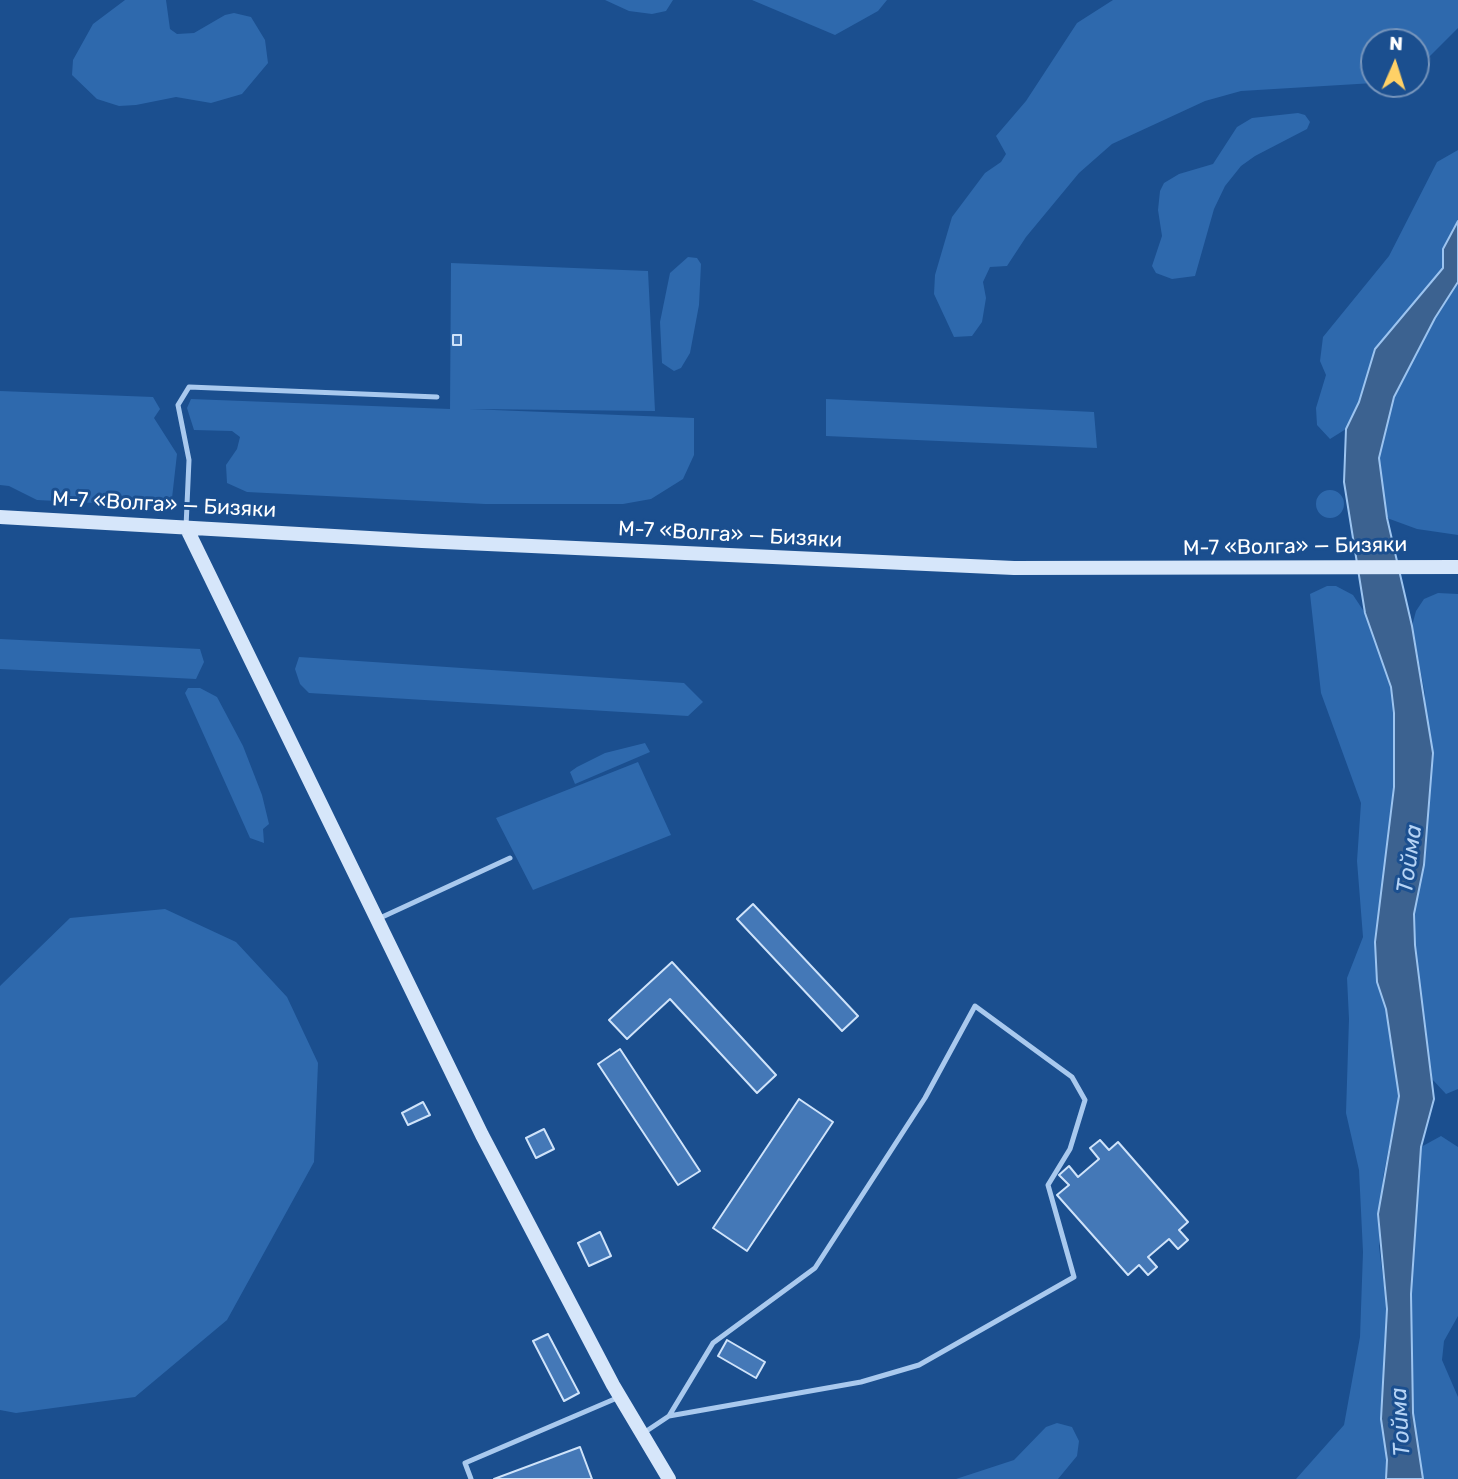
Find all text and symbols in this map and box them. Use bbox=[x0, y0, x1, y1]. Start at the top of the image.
north arrow bbox=[1360, 28, 1430, 98]
text: N bbox=[1389, 32, 1403, 55]
street label: М-7 «Волга» — Бизяки bbox=[51, 487, 277, 523]
street label: М-7 «Волга» — Бизяки bbox=[617, 517, 843, 553]
street label: М-7 «Волга» — Бизяки bbox=[1183, 532, 1407, 562]
water label: Тойма bbox=[1392, 823, 1428, 895]
water label: Тойма bbox=[1385, 1387, 1417, 1457]

